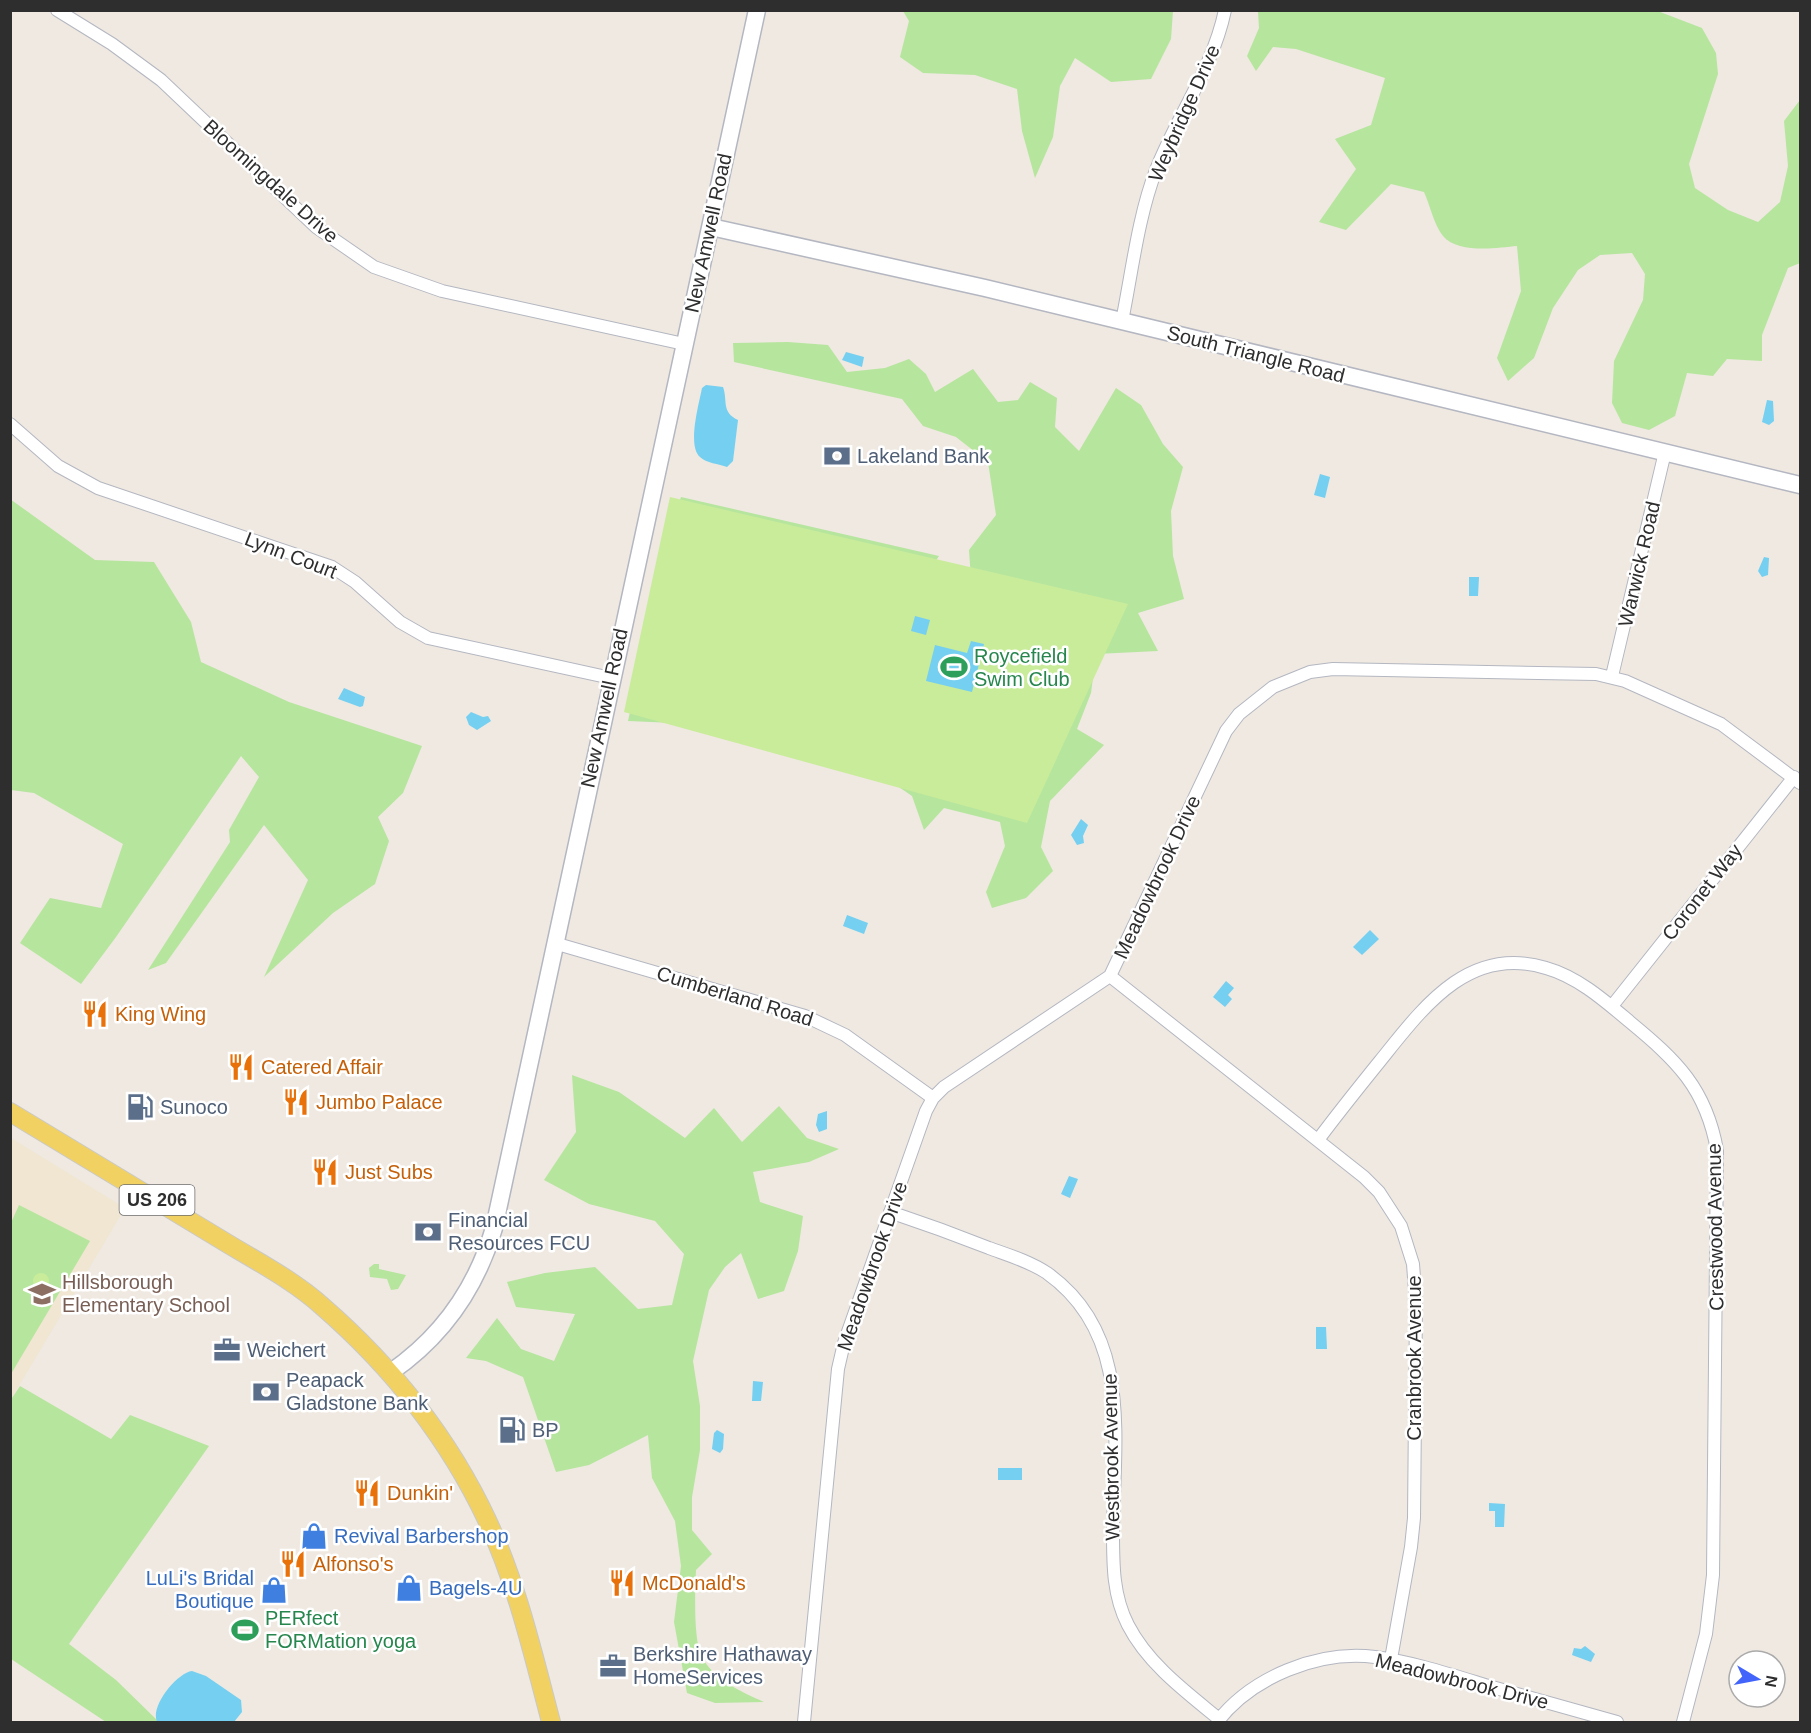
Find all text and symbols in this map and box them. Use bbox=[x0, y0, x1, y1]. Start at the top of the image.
street label: Weybridge Drive bbox=[1144, 41, 1224, 185]
street label: Bloomingdale Drive bbox=[199, 115, 343, 247]
street label: New Amwell Road bbox=[680, 151, 736, 315]
street label: South Triangle Road bbox=[1165, 321, 1347, 387]
bank icon: Lakeland Bank bbox=[822, 441, 852, 471]
place label: Lakeland Bank bbox=[857, 445, 990, 467]
street label: Warwick Road bbox=[1614, 499, 1664, 629]
street label: Lynn Court bbox=[242, 527, 341, 583]
street label: New Amwell Road bbox=[576, 626, 632, 790]
place label: Roycefield Swim Club bbox=[974, 645, 1070, 690]
sports icon: Roycefield Swim Club bbox=[939, 652, 969, 682]
street label: Meadowbrook Drive bbox=[1109, 792, 1205, 962]
street label: Coronet Way bbox=[1658, 840, 1746, 944]
street label: Cumberland Road bbox=[654, 962, 816, 1030]
restaurant icon: King Wing bbox=[80, 999, 110, 1029]
place label: King Wing bbox=[115, 1003, 206, 1025]
restaurant icon: Catered Affair bbox=[226, 1052, 256, 1082]
place label: Catered Affair bbox=[261, 1056, 383, 1078]
restaurant icon: Jumbo Palace bbox=[281, 1087, 311, 1117]
place label: Jumbo Palace bbox=[316, 1091, 443, 1113]
fuel station icon: Sunoco bbox=[125, 1092, 155, 1122]
place label: Sunoco bbox=[160, 1096, 228, 1118]
street label: Crestwood Avenue bbox=[1703, 1143, 1727, 1311]
restaurant icon: Just Subs bbox=[310, 1157, 340, 1187]
place label: Just Subs bbox=[345, 1161, 433, 1183]
street label: Meadowbrook Drive bbox=[833, 1178, 911, 1354]
road number: US 206 bbox=[120, 1185, 195, 1215]
place label: Financial Resources FCU bbox=[448, 1209, 590, 1254]
bank icon: Financial Resources FCU bbox=[413, 1217, 443, 1247]
place label: Hillsborough Elementary School bbox=[62, 1271, 230, 1316]
street label: Cranbrook Avenue bbox=[1403, 1275, 1425, 1441]
school or university icon: Hillsborough Elementary School bbox=[27, 1279, 57, 1309]
office icon: Weichert bbox=[212, 1335, 242, 1365]
place label: Weichert bbox=[247, 1339, 326, 1361]
place label: Peapack Gladstone Bank bbox=[286, 1369, 429, 1414]
street label: Westbrook Avenue bbox=[1099, 1373, 1123, 1541]
bank icon: Peapack Gladstone Bank bbox=[251, 1377, 281, 1407]
fuel station icon: BP bbox=[497, 1415, 527, 1445]
place label: BP bbox=[532, 1419, 559, 1441]
restaurant icon: Dunkin' bbox=[352, 1478, 382, 1508]
place label: Dunkin' bbox=[387, 1482, 453, 1504]
shop icon: Revival Barbershop bbox=[299, 1521, 329, 1551]
place label: Revival Barbershop bbox=[334, 1525, 509, 1547]
restaurant icon: Alfonso's bbox=[278, 1549, 308, 1579]
place label: Alfonso's bbox=[313, 1553, 394, 1575]
place label: LuLi's Bridal Boutique bbox=[146, 1567, 254, 1612]
restaurant icon: McDonald's bbox=[607, 1568, 637, 1598]
place label: McDonald's bbox=[642, 1572, 746, 1594]
shop icon: Bagels-4U bbox=[394, 1573, 424, 1603]
shop icon: LuLi's Bridal Boutique bbox=[259, 1575, 289, 1605]
place label: Bagels-4U bbox=[429, 1577, 522, 1599]
place label: PERfect FORMation yoga bbox=[265, 1607, 417, 1652]
sports icon: PERfect FORMation yoga bbox=[230, 1615, 260, 1645]
place label: Berkshire Hathaway HomeServices bbox=[633, 1643, 812, 1688]
street label: Meadowbrook Drive bbox=[1373, 1649, 1551, 1713]
north arrow bbox=[1727, 1649, 1787, 1709]
office icon: Berkshire Hathaway HomeServices bbox=[598, 1651, 628, 1681]
text: N bbox=[1762, 1674, 1781, 1689]

